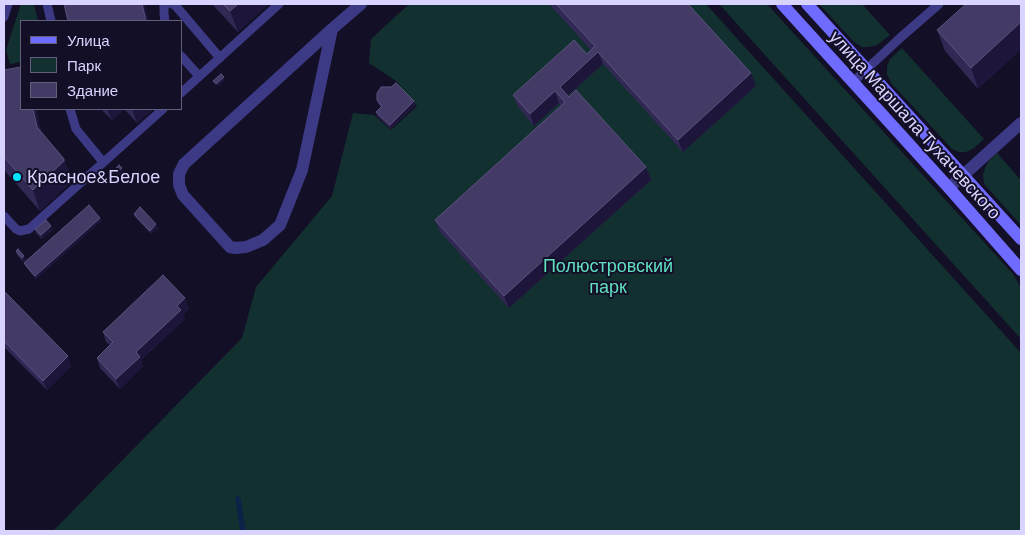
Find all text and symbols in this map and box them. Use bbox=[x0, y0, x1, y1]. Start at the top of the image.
legend bbox=[20, 20, 182, 110]
street label: улица Маршала Тухачевского bbox=[825, 26, 1005, 224]
text: Улица bbox=[67, 31, 110, 49]
text: Парк bbox=[67, 56, 101, 74]
text: Здание bbox=[67, 81, 118, 99]
place label: Красное&Белое bbox=[27, 166, 160, 188]
marker: Красное&Белое bbox=[11, 171, 23, 183]
park label: Полюстровский парк bbox=[543, 255, 673, 298]

